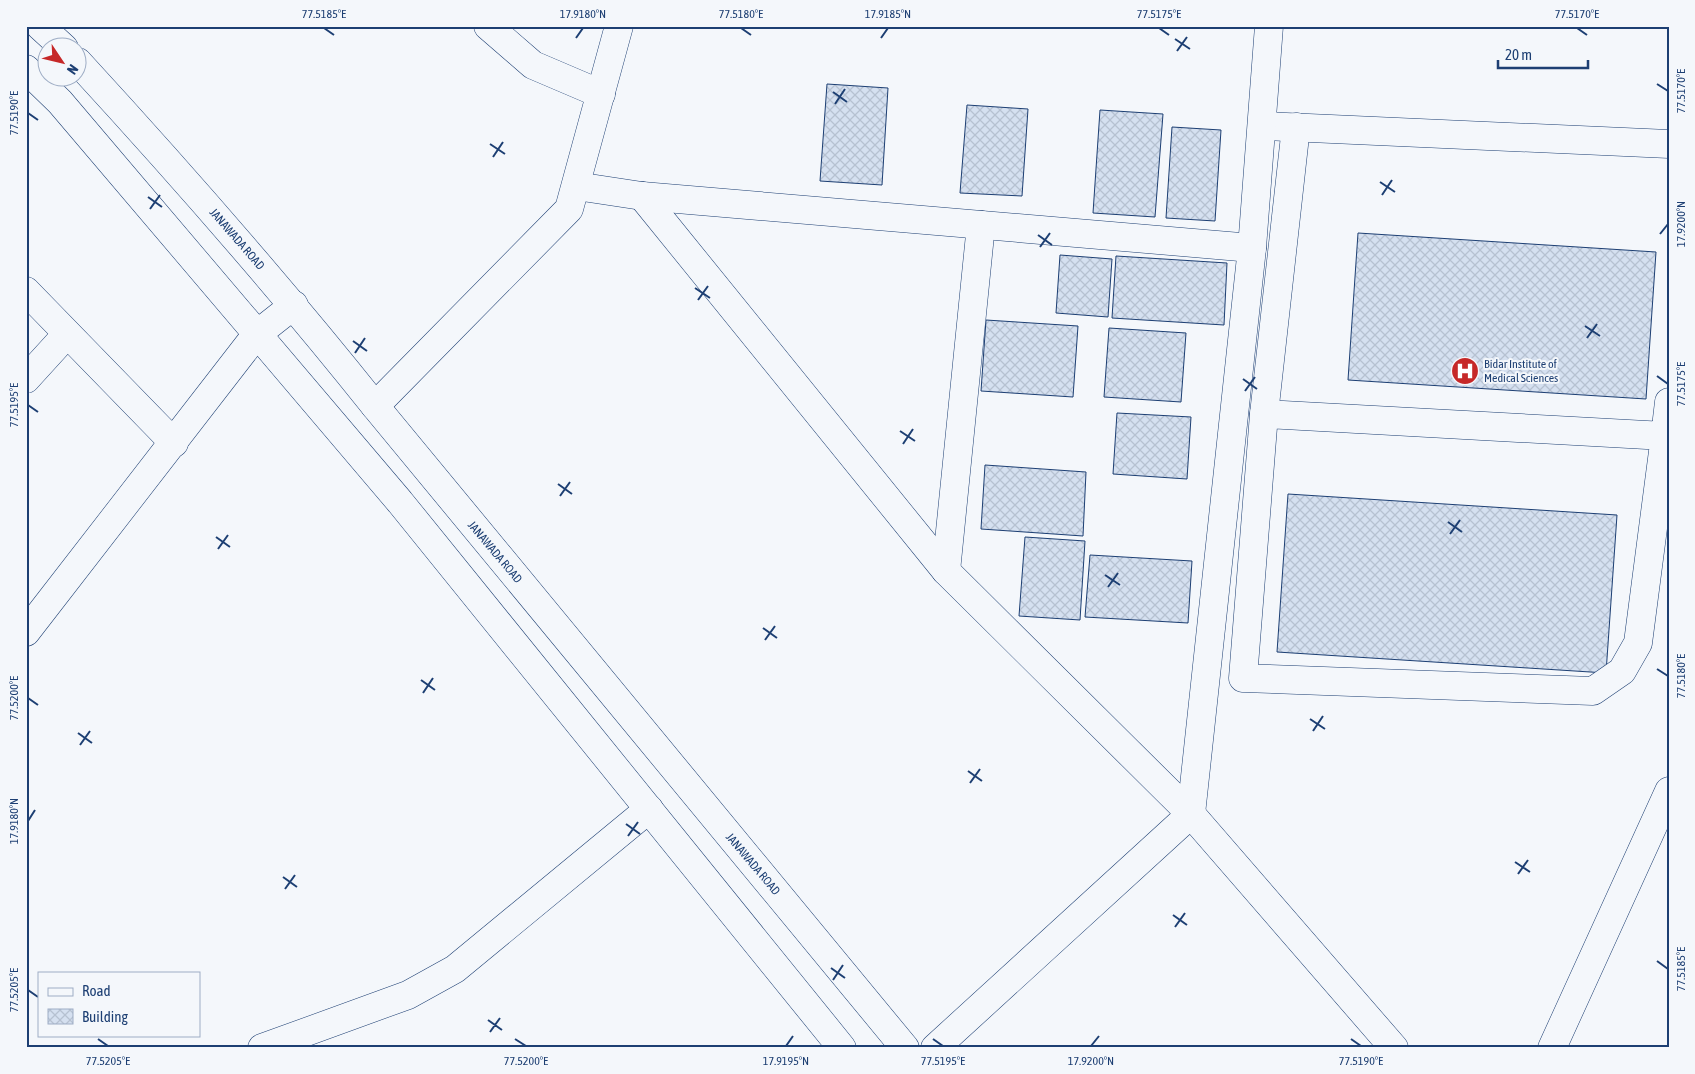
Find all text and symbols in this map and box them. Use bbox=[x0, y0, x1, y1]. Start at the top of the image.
text: 77.5185°E bbox=[302, 7, 346, 21]
text: 17.9180°N bbox=[560, 7, 606, 21]
text: 77.5180°E bbox=[719, 7, 763, 21]
text: 17.9185°N bbox=[865, 7, 911, 21]
text: 77.5175°E bbox=[1137, 7, 1181, 21]
text: 77.5170°E bbox=[1555, 7, 1599, 21]
north arrow bbox=[38, 38, 88, 88]
scale bar bbox=[1498, 38, 1588, 70]
text: 20 m bbox=[1505, 46, 1532, 63]
text: N bbox=[64, 61, 82, 77]
text: 77.5170°E bbox=[1674, 69, 1688, 113]
text: 77.5190°E bbox=[7, 91, 21, 135]
text: 17.9200°N bbox=[1674, 201, 1688, 247]
street label: JANAWADA ROAD bbox=[207, 206, 268, 273]
hospital icon: Bidar Institute of Medical Sciences bbox=[1450, 356, 1480, 386]
place label: Bidar Institute of Medical Sciences bbox=[1484, 357, 1558, 385]
text: 77.5175°E bbox=[1674, 362, 1688, 406]
text: 77.5195°E bbox=[7, 383, 21, 427]
street label: JANAWADA ROAD bbox=[465, 518, 525, 586]
text: 77.5180°E bbox=[1674, 654, 1688, 698]
text: 77.5200°E bbox=[7, 676, 21, 720]
text: 17.9180°N bbox=[7, 798, 21, 844]
street label: JANAWADA ROAD bbox=[723, 830, 783, 898]
text: 77.5185°E bbox=[1674, 947, 1688, 991]
text: 77.5205°E bbox=[7, 968, 21, 1012]
legend bbox=[38, 972, 200, 1036]
text: Road bbox=[82, 982, 111, 999]
text: Building bbox=[82, 1008, 128, 1025]
text: 77.5205°E bbox=[86, 1054, 130, 1068]
text: 77.5200°E bbox=[504, 1054, 548, 1068]
text: 17.9195°N bbox=[763, 1054, 809, 1068]
text: 77.5195°E bbox=[921, 1054, 965, 1068]
text: 17.9200°N bbox=[1068, 1054, 1114, 1068]
text: 77.5190°E bbox=[1339, 1054, 1383, 1068]

